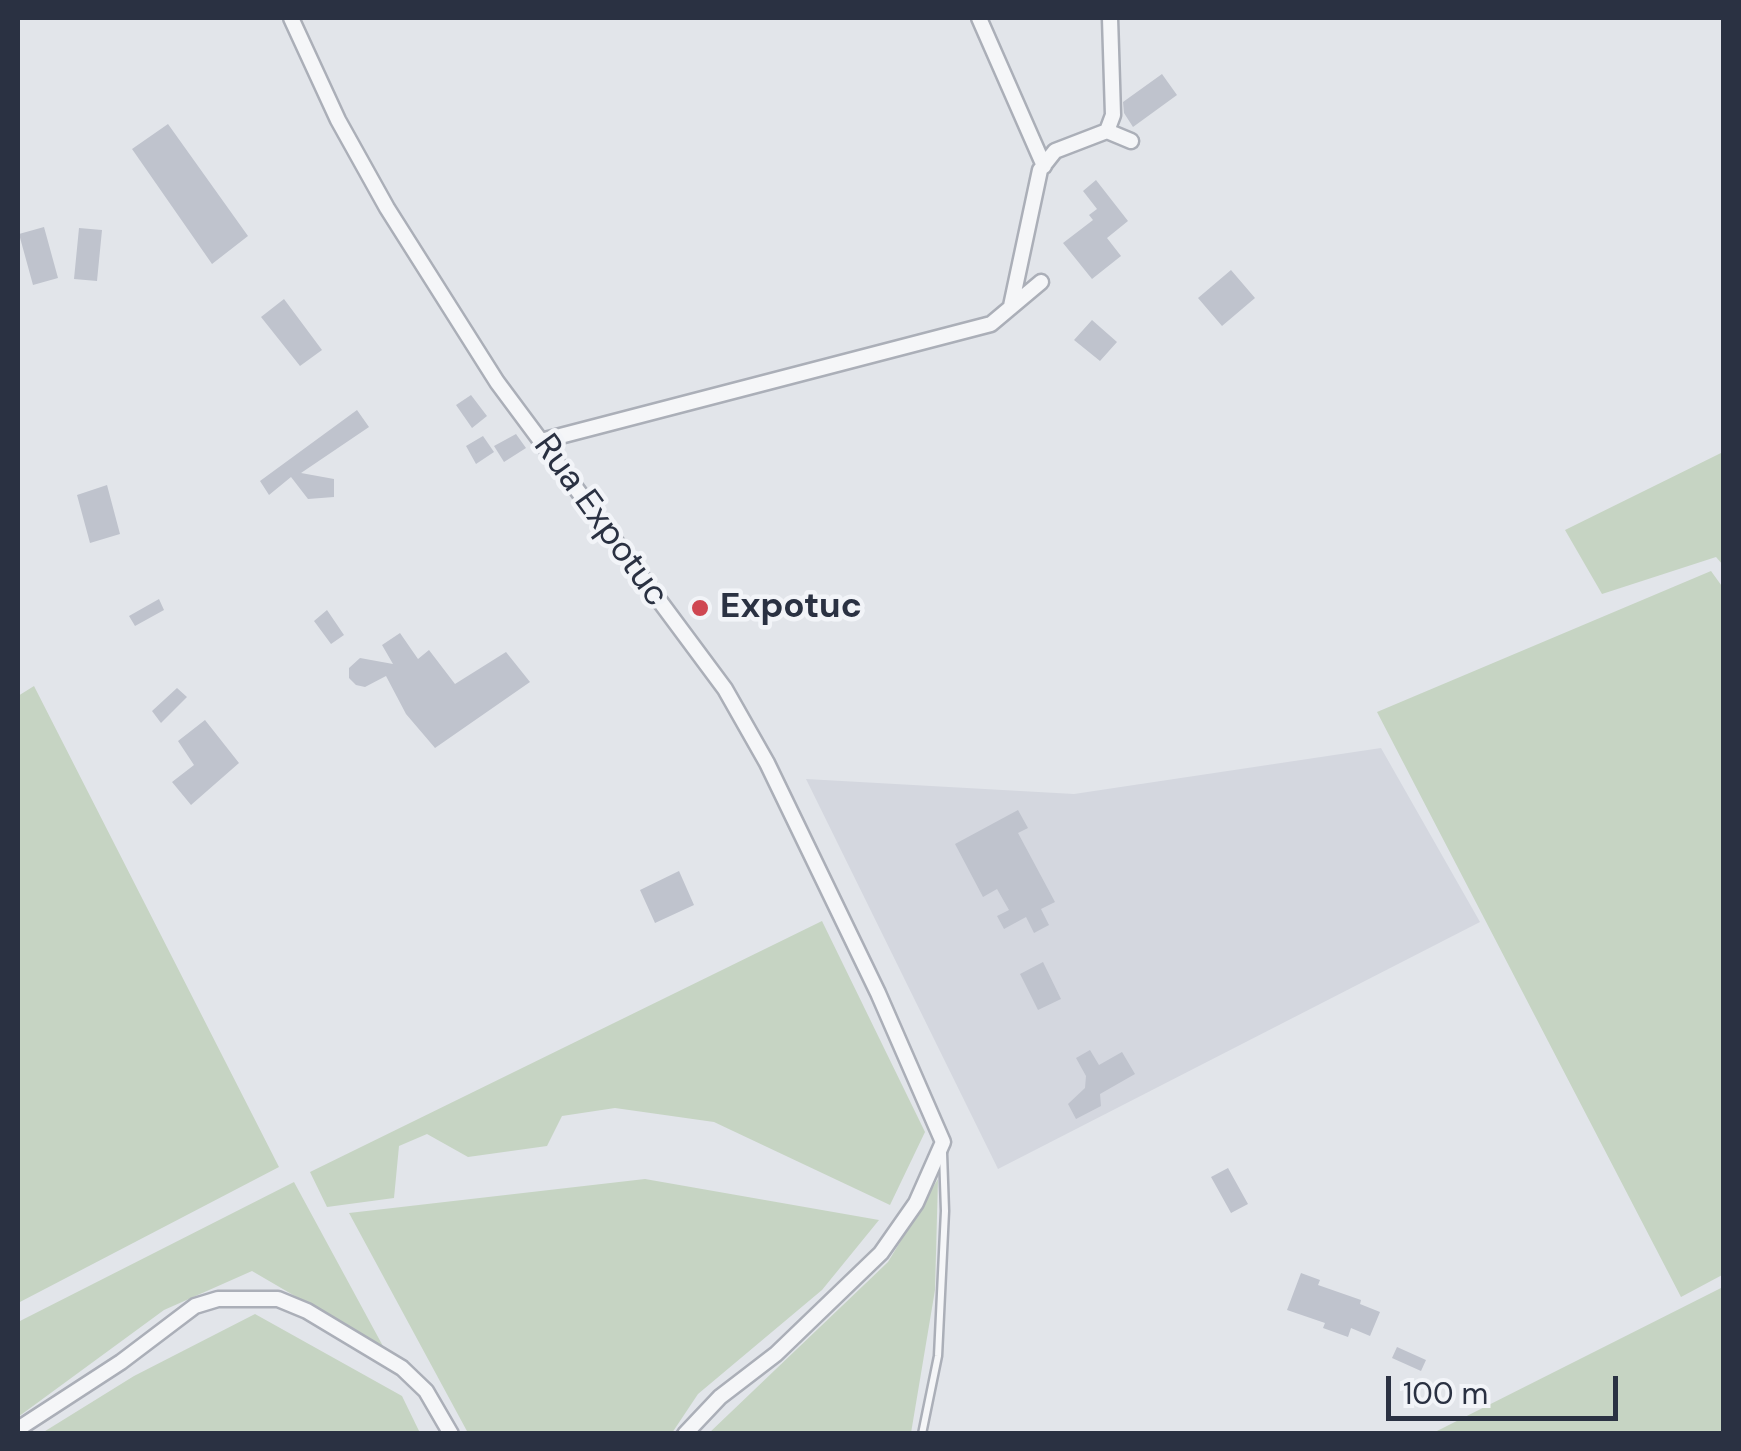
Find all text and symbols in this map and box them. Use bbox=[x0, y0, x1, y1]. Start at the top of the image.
street label: Rua Expotuc bbox=[524, 427, 676, 615]
place label: Expotuc bbox=[720, 587, 862, 629]
marker: Expotuc bbox=[689, 597, 711, 619]
scale bar bbox=[1391, 1356, 1624, 1418]
text: 100 m bbox=[1403, 1374, 1488, 1413]

